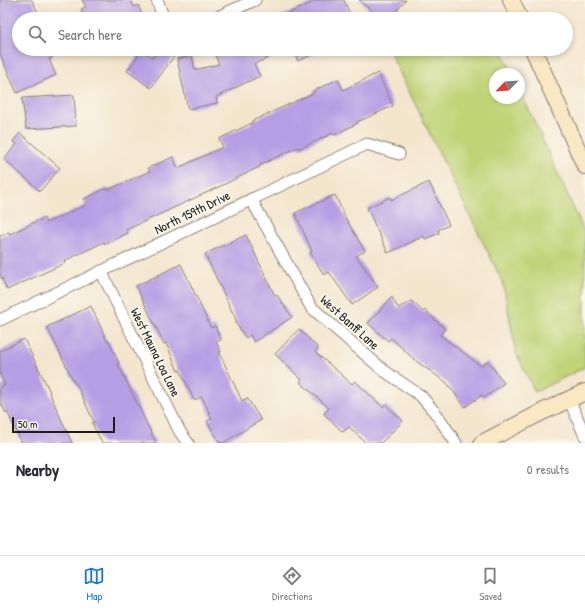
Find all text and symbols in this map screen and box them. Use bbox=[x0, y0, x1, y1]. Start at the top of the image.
search box bbox=[12, 12, 573, 56]
icon: search bbox=[26, 23, 48, 45]
text: Search here bbox=[58, 24, 122, 45]
north arrow bbox=[489, 68, 525, 104]
street label: North 159th Drive bbox=[151, 186, 233, 238]
street label: West Banff Lane bbox=[316, 291, 384, 353]
street label: West Mauna Loa Lane bbox=[127, 305, 185, 399]
scale bar bbox=[12, 415, 115, 434]
text: 50 m bbox=[18, 417, 38, 431]
text: Nearby bbox=[16, 458, 59, 481]
text: 0 results bbox=[527, 460, 569, 478]
tab: Map bbox=[83, 565, 105, 603]
tab: Directions bbox=[272, 565, 313, 603]
tab: Saved bbox=[479, 565, 502, 603]

